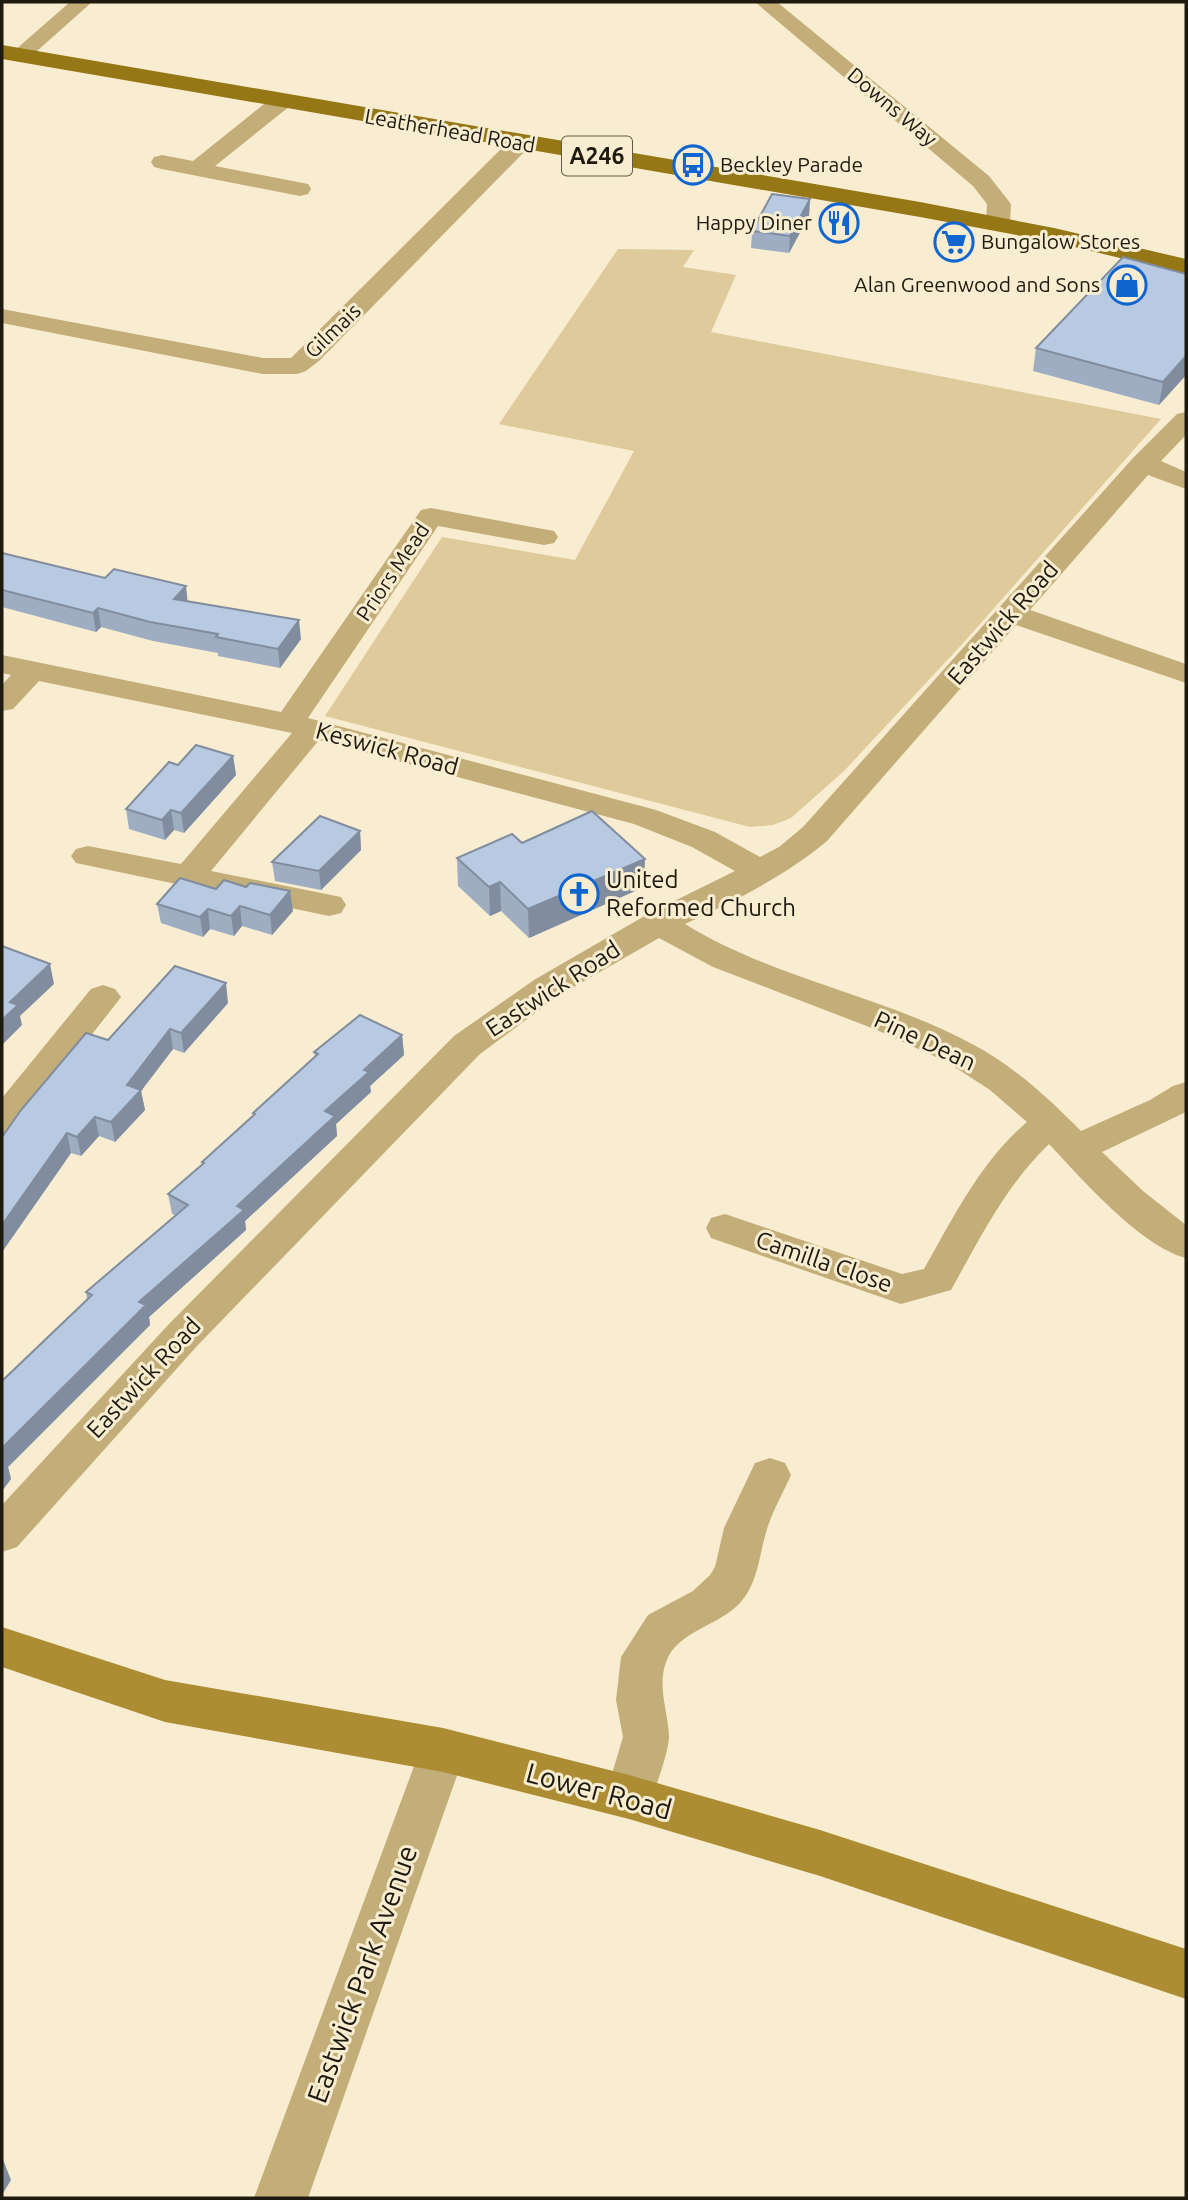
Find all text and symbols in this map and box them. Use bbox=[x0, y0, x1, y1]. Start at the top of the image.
street label: Downs Way bbox=[843, 62, 942, 151]
street label: Leatherhead Road bbox=[363, 103, 537, 157]
road number: A246 bbox=[562, 136, 632, 176]
bus stop icon: Beckley Parade bbox=[672, 144, 714, 186]
place label: Beckley Parade bbox=[720, 152, 863, 176]
restaurant icon: Happy Diner bbox=[818, 202, 860, 244]
place label: Happy Diner bbox=[696, 210, 812, 234]
supermarket icon: Bungalow Stores bbox=[933, 221, 975, 263]
place label: Bungalow Stores bbox=[981, 229, 1140, 253]
shop icon: Alan Greenwood and Sons bbox=[1106, 264, 1148, 306]
place label: Alan Greenwood and Sons bbox=[854, 272, 1100, 296]
street label: Gilmais bbox=[300, 298, 365, 362]
street label: Priors Mead bbox=[351, 518, 434, 625]
street label: Eastwick Road bbox=[942, 556, 1063, 690]
street label: Keswick Road bbox=[313, 717, 461, 781]
place label: United Reformed Church bbox=[606, 866, 796, 921]
church icon: United Reformed Church bbox=[558, 873, 600, 915]
street label: Eastwick Road bbox=[481, 935, 625, 1042]
street label: Pine Dean bbox=[870, 1005, 980, 1076]
street label: Camilla Close bbox=[752, 1226, 896, 1298]
street label: Eastwick Road bbox=[81, 1312, 206, 1443]
street label: Lower Road bbox=[523, 1756, 675, 1825]
street label: Eastwick Park Avenue bbox=[300, 1841, 423, 2107]

